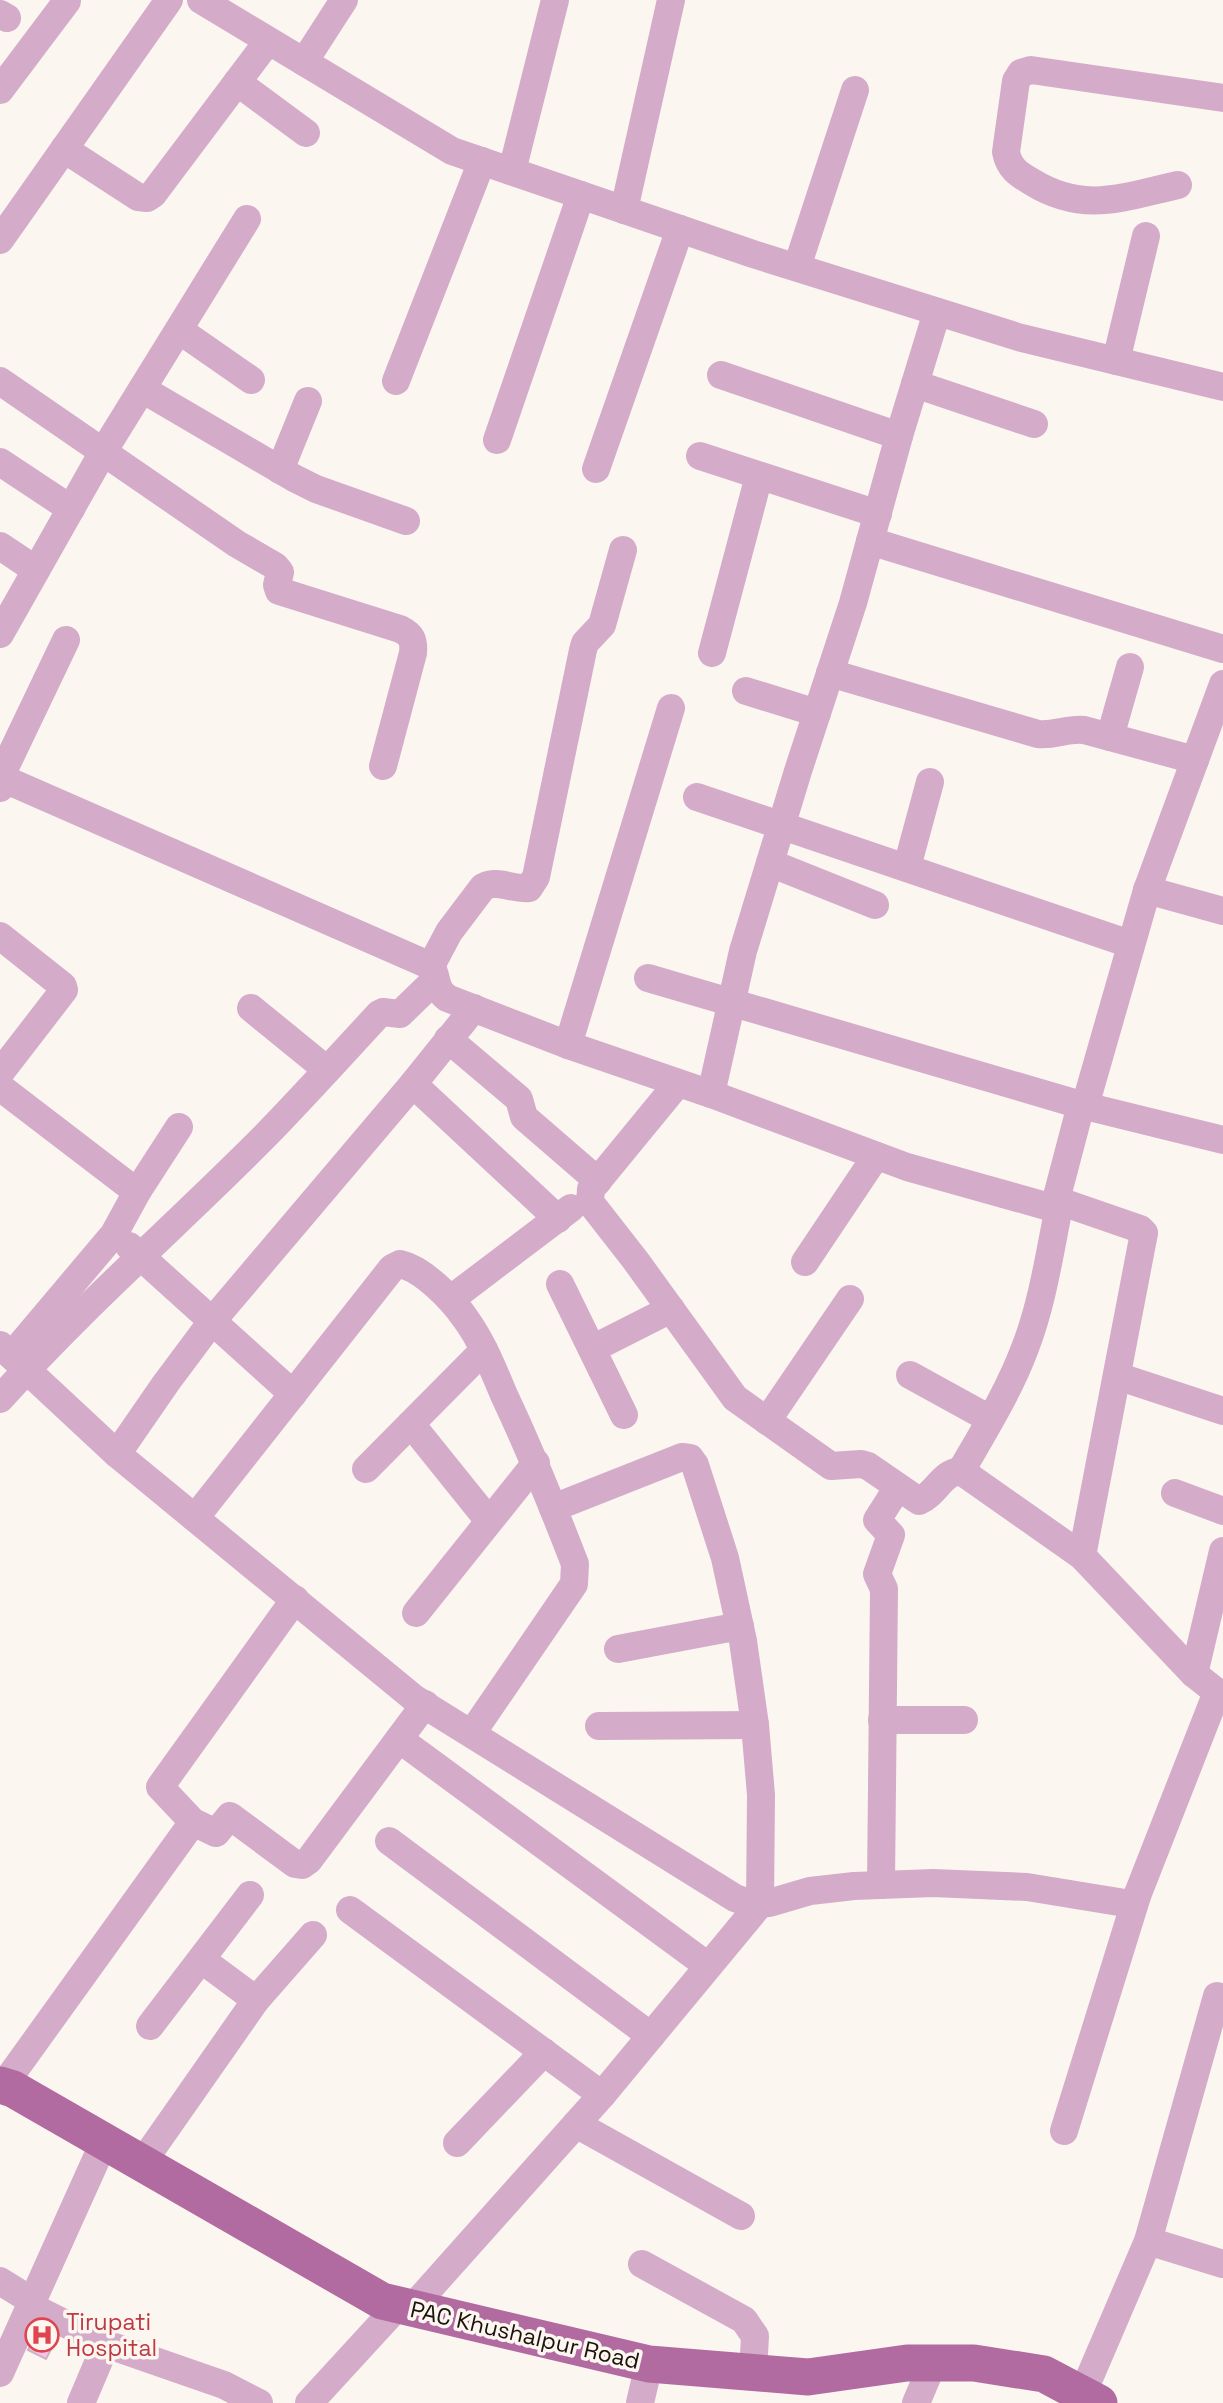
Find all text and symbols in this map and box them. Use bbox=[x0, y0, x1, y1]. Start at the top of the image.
street label: PAC Khushalpur Road bbox=[407, 2294, 643, 2376]
place label: Tirupati Hospital bbox=[66, 2307, 157, 2363]
hospital icon: Tirupati Hospital bbox=[23, 2316, 61, 2354]

